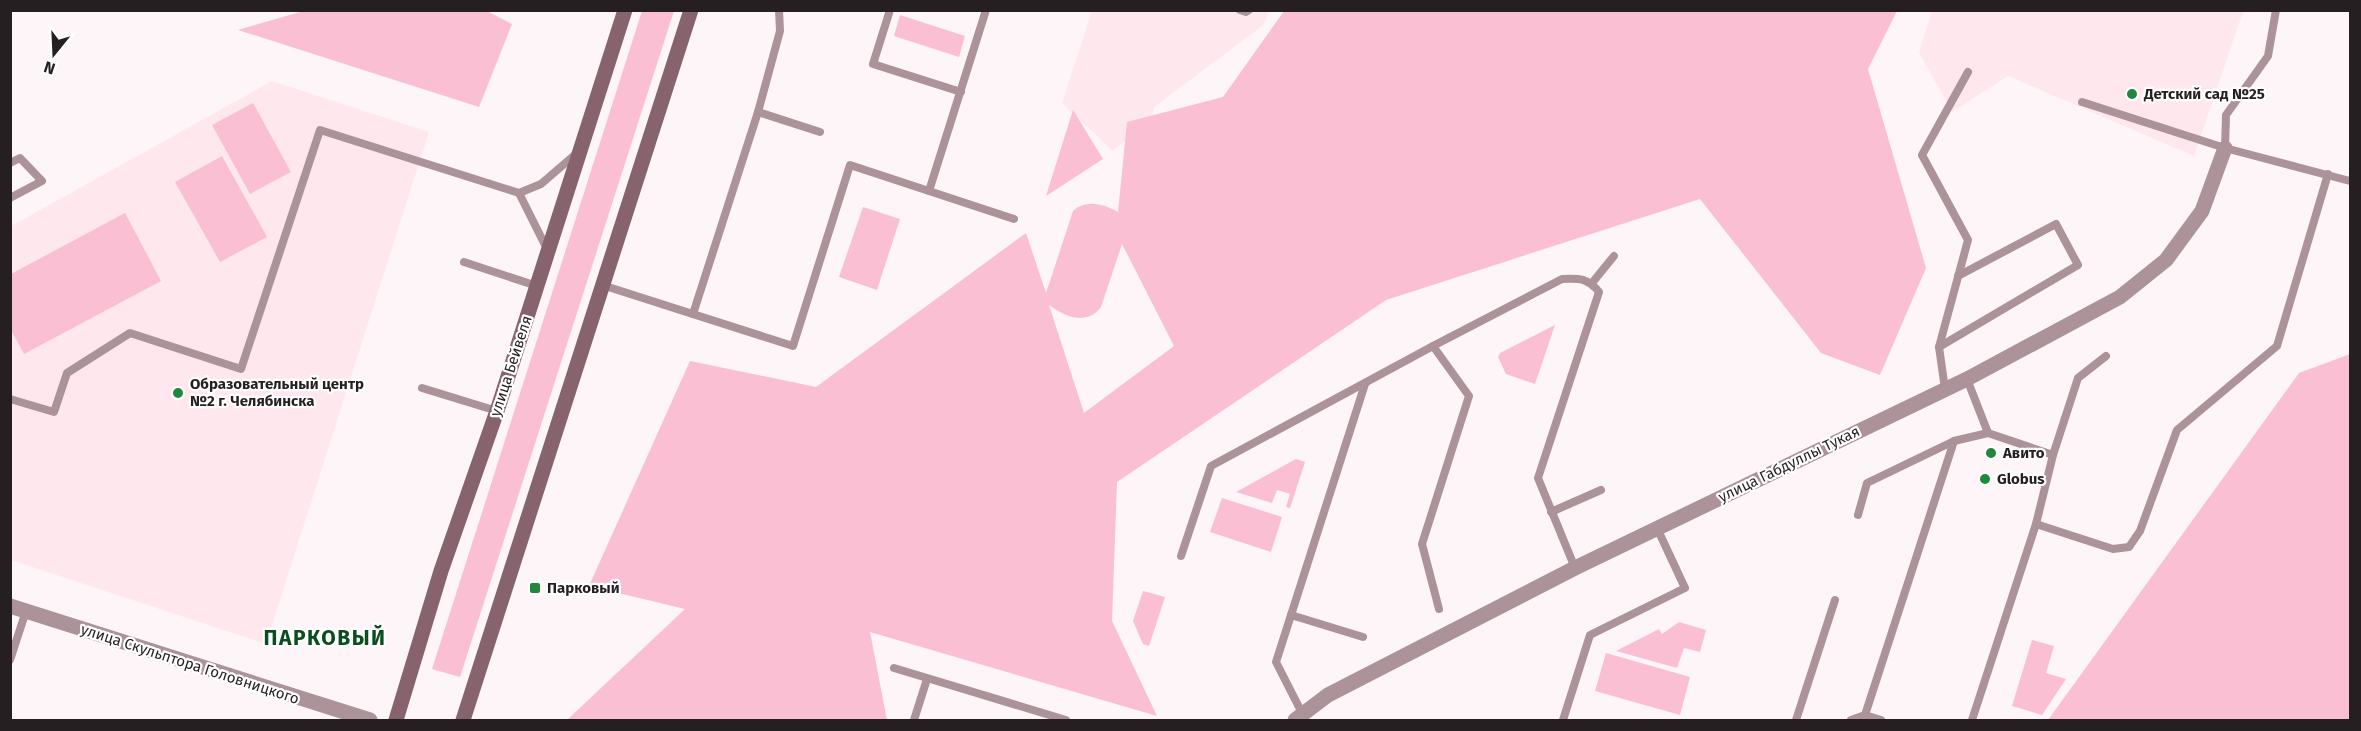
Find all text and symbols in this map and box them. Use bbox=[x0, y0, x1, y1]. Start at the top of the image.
north arrow bbox=[24, 24, 84, 84]
text: N bbox=[42, 57, 57, 78]
place label: Детский сад №25 bbox=[2143, 85, 2265, 103]
marker: Детский сад №25 bbox=[2125, 87, 2139, 101]
street label: улица Бейвеля bbox=[486, 313, 536, 419]
place label: Образовательный центр №2 г. Челябинска bbox=[190, 375, 364, 410]
marker: Образовательный центр №2 г. Челябинска bbox=[171, 386, 185, 400]
street label: улица Габдуллы Тукая bbox=[1715, 422, 1863, 506]
place label: Авито bbox=[2002, 444, 2045, 462]
marker: Авито bbox=[1984, 446, 1998, 460]
place label: Globus bbox=[1997, 470, 2045, 488]
marker: Globus bbox=[1978, 472, 1992, 486]
place label: Парковый bbox=[547, 579, 620, 597]
marker: Парковый bbox=[528, 581, 542, 595]
street label: улица Скульптора Головницкого bbox=[78, 620, 302, 708]
district label: ПАРКОВЫЙ bbox=[264, 624, 386, 651]

